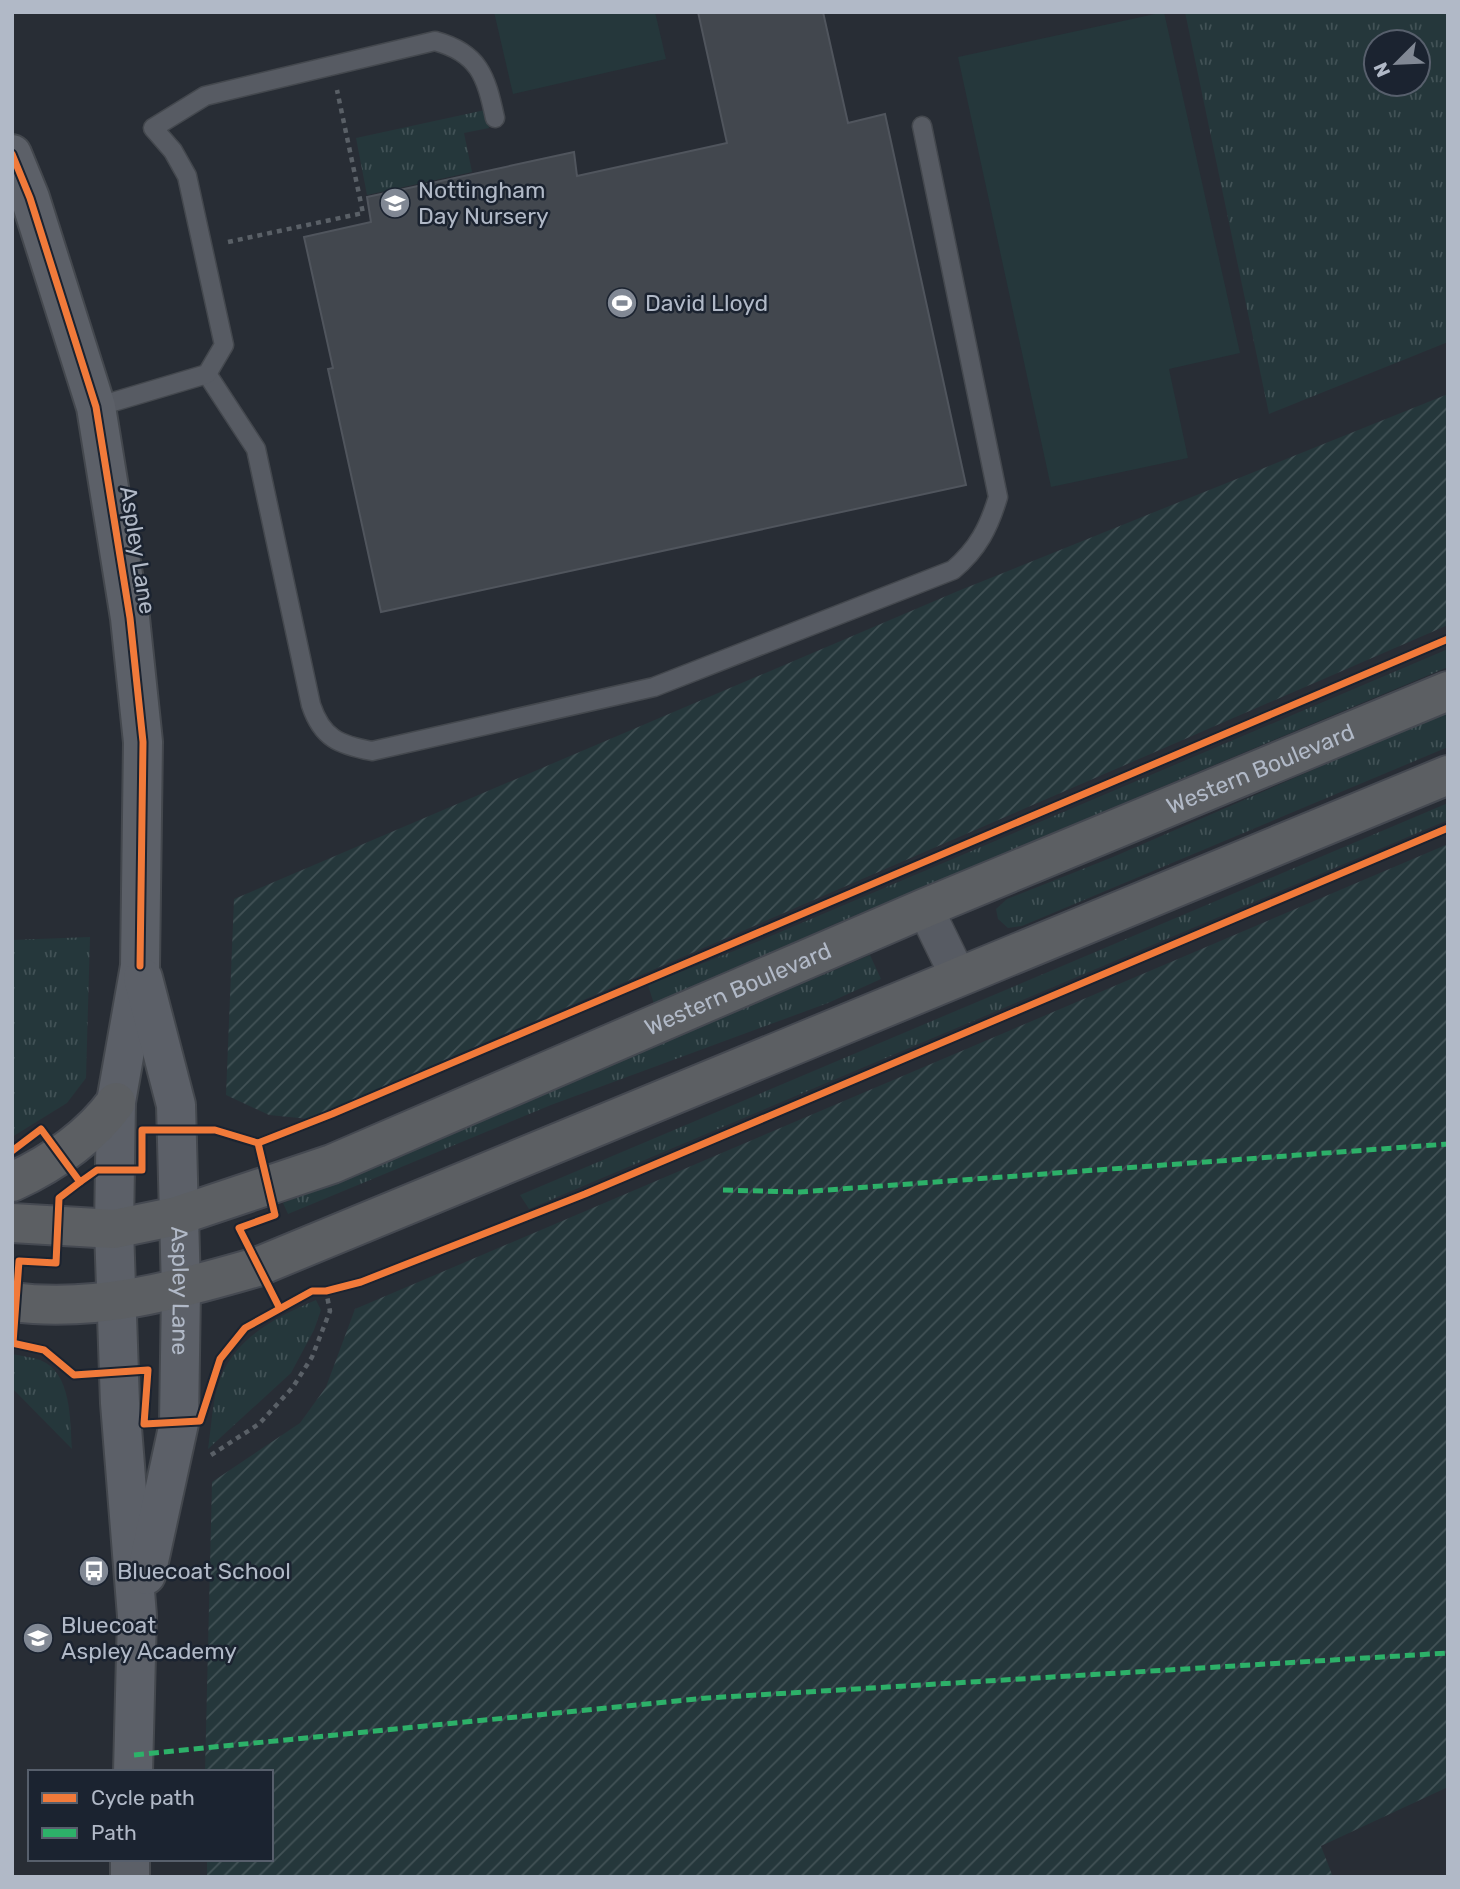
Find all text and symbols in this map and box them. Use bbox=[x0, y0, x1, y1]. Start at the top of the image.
north arrow bbox=[1362, 28, 1432, 98]
text: N bbox=[1369, 59, 1395, 81]
place label: Nottingham Day Nursery bbox=[418, 176, 549, 230]
school or university icon: Nottingham Day Nursery bbox=[378, 186, 412, 220]
sports icon: David Lloyd bbox=[605, 286, 639, 320]
place label: David Lloyd bbox=[645, 289, 768, 317]
street label: Aspley Lane bbox=[114, 484, 162, 616]
street label: Western Boulevard bbox=[1162, 717, 1358, 820]
street label: Western Boulevard bbox=[640, 936, 835, 1041]
street label: Aspley Lane bbox=[165, 1226, 195, 1355]
bus stop icon: Bluecoat School bbox=[77, 1554, 111, 1588]
place label: Bluecoat School bbox=[117, 1557, 291, 1585]
place label: Bluecoat Aspley Academy bbox=[61, 1611, 237, 1665]
school or university icon: Bluecoat Aspley Academy bbox=[21, 1621, 55, 1655]
legend bbox=[28, 1770, 273, 1861]
text: Cycle path bbox=[91, 1785, 195, 1810]
text: Path bbox=[91, 1820, 137, 1845]

